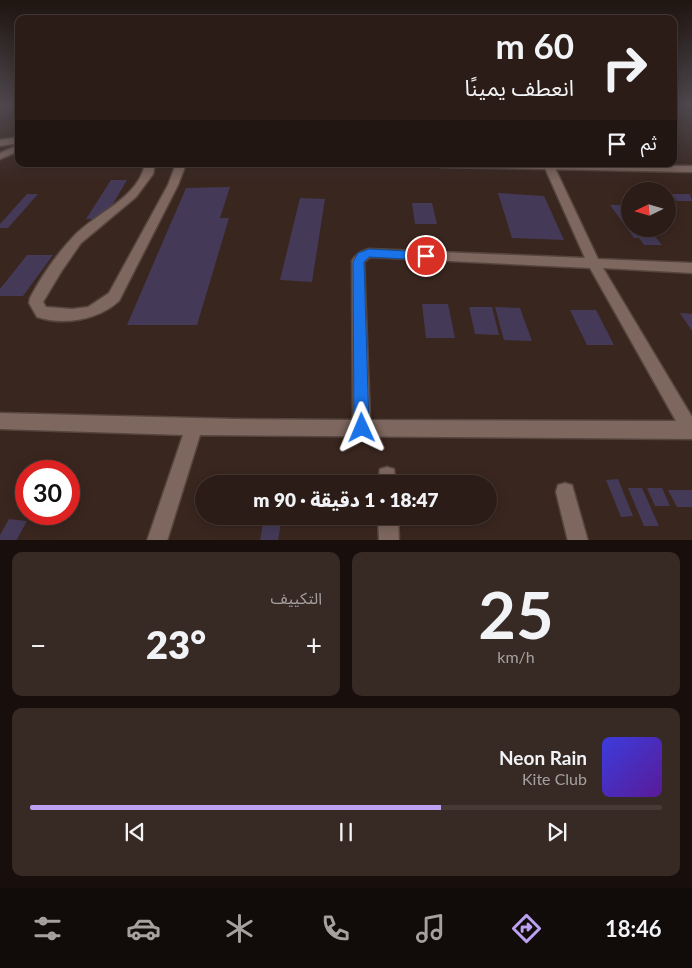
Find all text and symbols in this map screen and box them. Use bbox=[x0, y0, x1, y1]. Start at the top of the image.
text: 60 m bbox=[496, 24, 574, 66]
icon: right bbox=[592, 35, 657, 100]
text: انعطف يمينًا bbox=[465, 74, 574, 101]
icon: arrive bbox=[603, 130, 631, 158]
text: ثم bbox=[641, 131, 657, 154]
north arrow bbox=[621, 182, 676, 238]
map controls bbox=[621, 182, 676, 237]
pin bbox=[405, 235, 447, 277]
icon: arrive bbox=[412, 242, 440, 270]
position arrow bbox=[335, 401, 387, 453]
speed limit sign: 30 bbox=[15, 460, 80, 525]
text: 18:47 · 1 دقيقة · 90 m bbox=[253, 488, 439, 511]
text: 25 bbox=[478, 575, 554, 653]
text: التكييف bbox=[270, 588, 322, 607]
text: 23° bbox=[146, 621, 206, 667]
text: − bbox=[30, 628, 46, 662]
text: + bbox=[306, 628, 322, 662]
text: km/h bbox=[497, 647, 535, 666]
text: Neon Rain bbox=[499, 746, 587, 769]
text: Kite Club bbox=[522, 769, 587, 788]
icon: previous bbox=[121, 818, 149, 846]
icon: pause bbox=[332, 818, 360, 846]
icon: next bbox=[543, 818, 571, 846]
icon: filters bbox=[30, 911, 65, 946]
icon: car bbox=[126, 911, 161, 946]
icon: climate bbox=[222, 911, 257, 946]
icon: phone bbox=[318, 911, 353, 946]
icon: music bbox=[413, 911, 448, 946]
icon: directions bbox=[509, 911, 544, 946]
text: 18:46 bbox=[605, 915, 662, 942]

